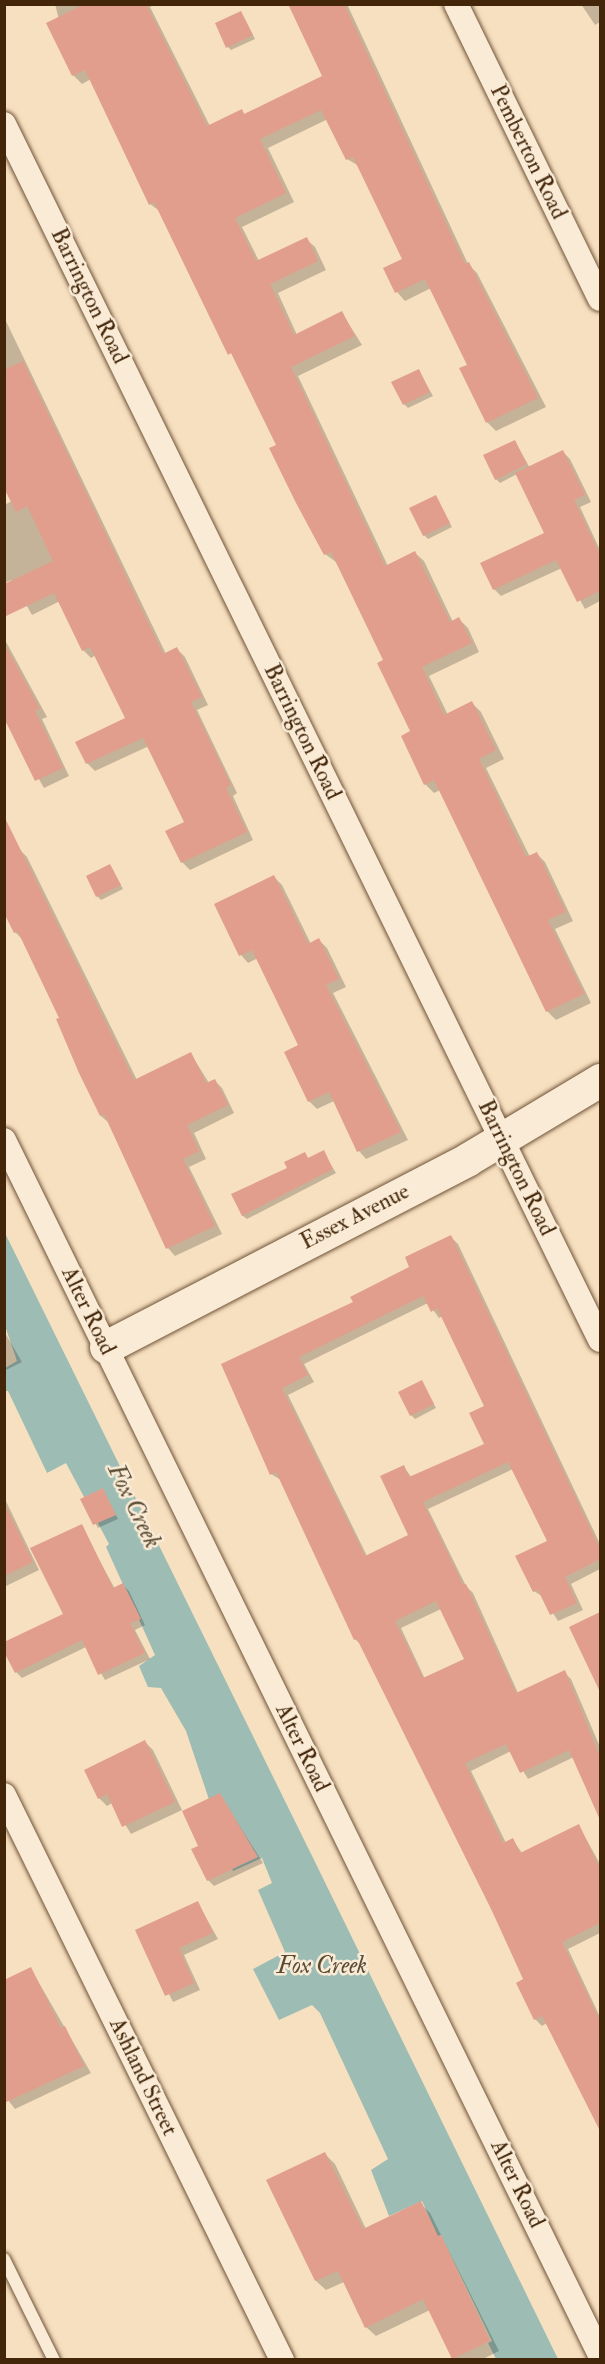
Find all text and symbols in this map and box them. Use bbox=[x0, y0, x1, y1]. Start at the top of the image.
street label: Pemberton Road bbox=[484, 80, 572, 224]
street label: Barrington Road bbox=[45, 224, 133, 368]
street label: Barrington Road bbox=[258, 660, 346, 804]
street label: Barrington Road bbox=[472, 1096, 560, 1240]
street label: Essex Avenue bbox=[296, 1178, 414, 1256]
street label: Alter Road bbox=[55, 1263, 121, 1359]
water label: Fox Creek bbox=[101, 1459, 167, 1553]
street label: Alter Road bbox=[269, 1700, 335, 1796]
water label: Fox Creek bbox=[277, 1952, 367, 1980]
street label: Ashland Street bbox=[103, 2014, 183, 2140]
street label: Alter Road bbox=[484, 2136, 550, 2232]

